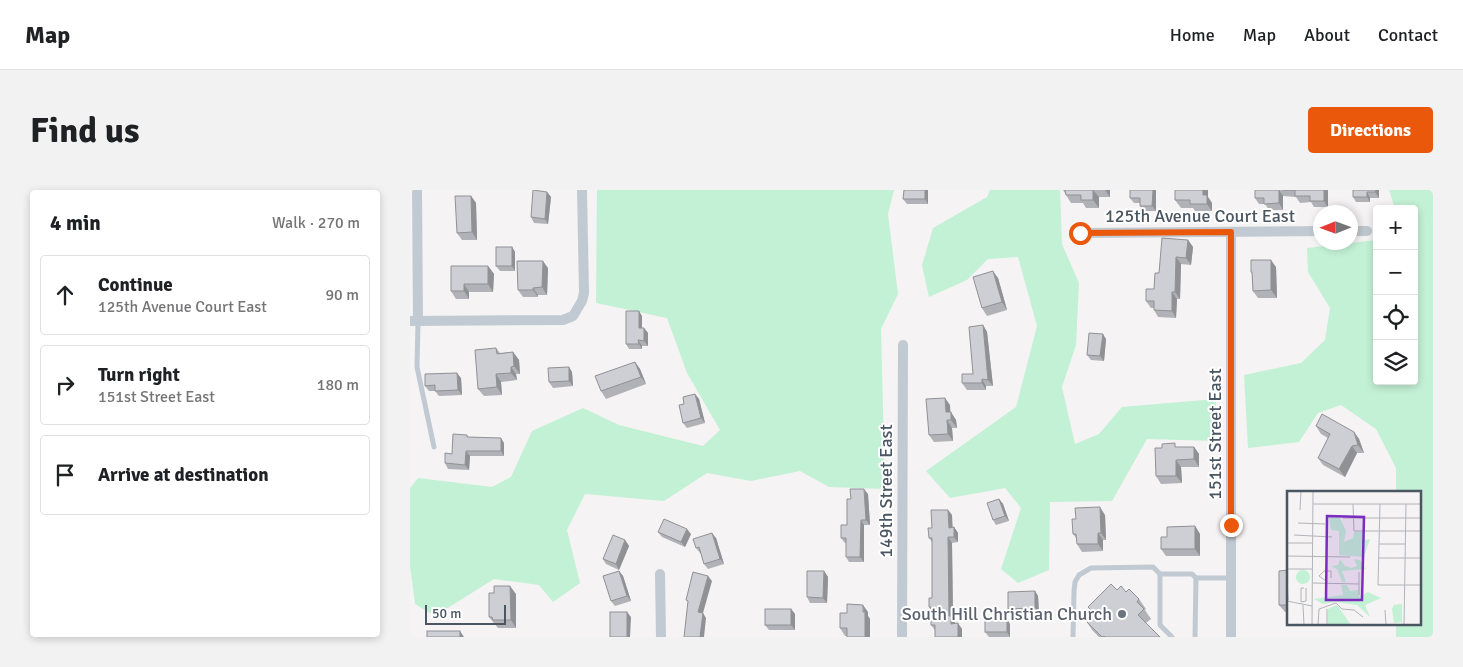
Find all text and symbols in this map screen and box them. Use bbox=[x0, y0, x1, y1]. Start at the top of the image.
text: Map bbox=[25, 20, 70, 50]
text: Home bbox=[1170, 24, 1215, 46]
text: Map bbox=[1243, 24, 1276, 46]
text: About bbox=[1304, 24, 1350, 46]
text: Contact bbox=[1378, 24, 1438, 46]
button: Directions bbox=[1308, 107, 1433, 153]
text: Find us bbox=[30, 109, 140, 152]
street label: 125th Avenue Court East bbox=[1105, 205, 1295, 227]
north arrow bbox=[1313, 205, 1358, 250]
map controls bbox=[1373, 205, 1418, 385]
button: + bbox=[1373, 205, 1418, 250]
text: 4 min bbox=[50, 210, 101, 236]
text: Walk · 270 m bbox=[272, 213, 360, 233]
route start bbox=[1069, 222, 1092, 245]
button: − bbox=[1373, 250, 1418, 295]
text: Continue bbox=[98, 273, 173, 297]
icon: ahead bbox=[51, 281, 79, 309]
text: 90 m bbox=[325, 285, 359, 305]
button: locate bbox=[1373, 295, 1418, 340]
text: 125th Avenue Court East bbox=[98, 297, 267, 317]
button: layers bbox=[1373, 340, 1418, 385]
text: Turn right bbox=[98, 363, 180, 387]
street label: 151st Street East bbox=[1204, 368, 1226, 500]
icon: right bbox=[51, 371, 79, 399]
text: 180 m bbox=[317, 375, 359, 395]
text: 151st Street East bbox=[98, 387, 215, 407]
street label: 149th Street East bbox=[875, 424, 897, 558]
icon: arrive bbox=[51, 461, 79, 489]
text: Arrive at destination bbox=[98, 463, 269, 487]
inset map bbox=[1287, 491, 1421, 624]
route end bbox=[1220, 514, 1243, 537]
scale bar bbox=[425, 602, 506, 625]
place label: South Hill Christian Church bbox=[902, 603, 1112, 625]
text: 50 m bbox=[432, 605, 461, 622]
marker: South Hill Christian Church bbox=[1116, 608, 1128, 620]

